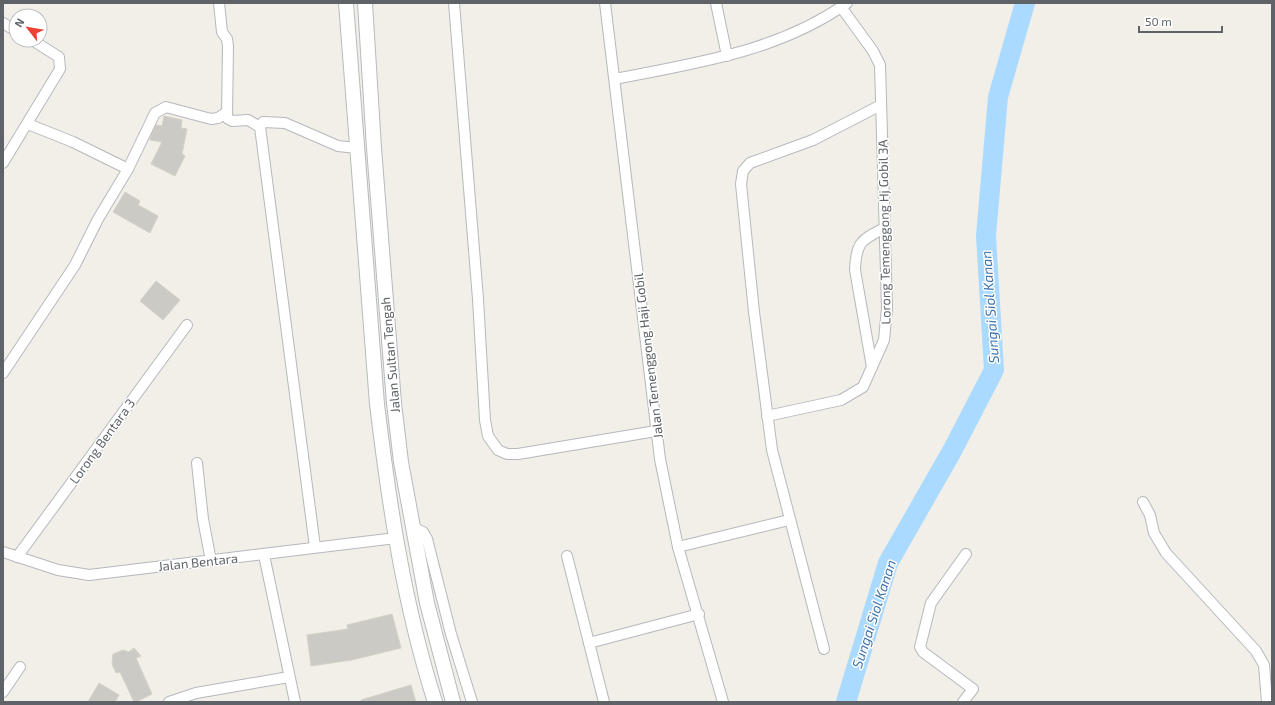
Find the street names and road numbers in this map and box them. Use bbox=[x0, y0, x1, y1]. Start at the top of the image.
street label: Lorong Temenggong Hj Gobil 3A bbox=[874, 139, 894, 325]
street label: Jalan Temenggong Haji Gobil bbox=[630, 272, 666, 440]
street label: Jalan Sultan Tengah bbox=[377, 296, 403, 414]
street label: Lorong Bentara 3 bbox=[66, 395, 138, 487]
street label: Jalan Bentara bbox=[157, 550, 239, 574]

